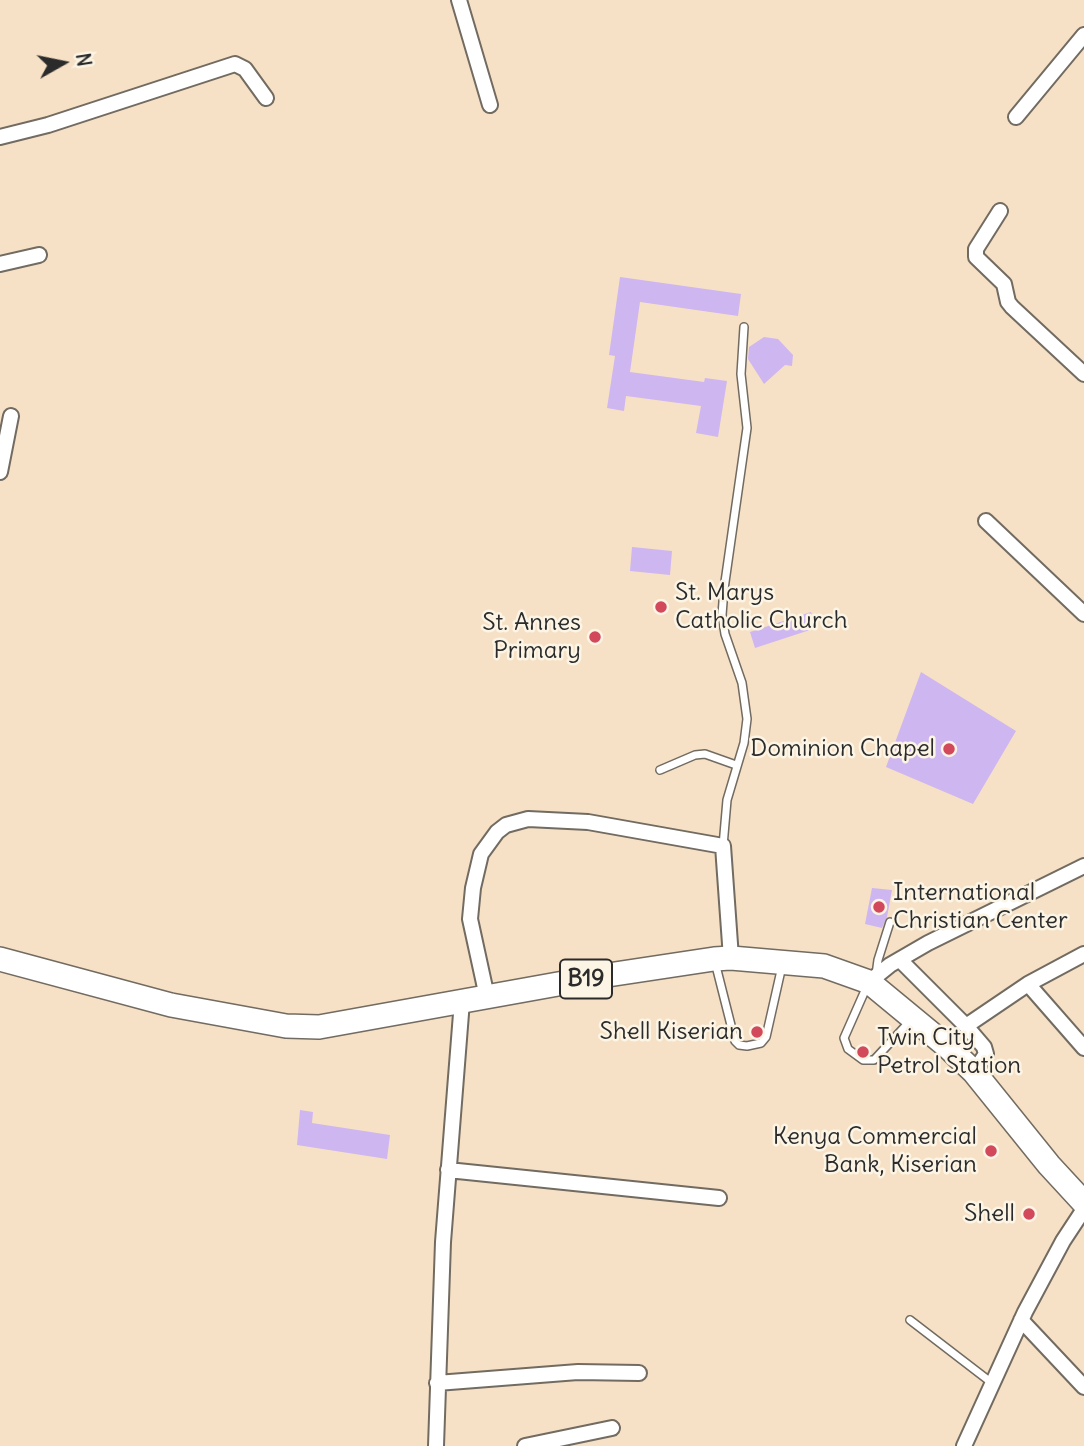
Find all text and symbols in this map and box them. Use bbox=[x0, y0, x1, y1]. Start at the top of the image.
north arrow bbox=[28, 28, 98, 98]
text: N bbox=[71, 51, 97, 68]
place label: St. Marys Catholic Church bbox=[675, 579, 848, 635]
marker: St. Marys Catholic Church bbox=[653, 599, 669, 615]
place label: St. Annes Primary bbox=[482, 609, 581, 665]
marker: St. Annes Primary bbox=[587, 629, 603, 645]
place label: Dominion Chapel bbox=[750, 735, 935, 763]
marker: Dominion Chapel bbox=[941, 741, 957, 757]
place label: International Christian Center bbox=[893, 879, 1068, 935]
marker: International Christian Center bbox=[871, 899, 887, 915]
road number: B19 bbox=[560, 960, 612, 998]
place label: Shell Kiserian bbox=[600, 1018, 743, 1046]
marker: Shell Kiserian bbox=[749, 1024, 765, 1040]
place label: Twin City Petrol Station bbox=[877, 1024, 1021, 1080]
marker: Twin City Petrol Station bbox=[855, 1044, 871, 1060]
place label: Kenya Commercial Bank, Kiserian bbox=[773, 1123, 977, 1179]
marker: Kenya Commercial Bank, Kiserian bbox=[983, 1143, 999, 1159]
place label: Shell bbox=[964, 1200, 1015, 1228]
marker: Shell bbox=[1021, 1206, 1037, 1222]

